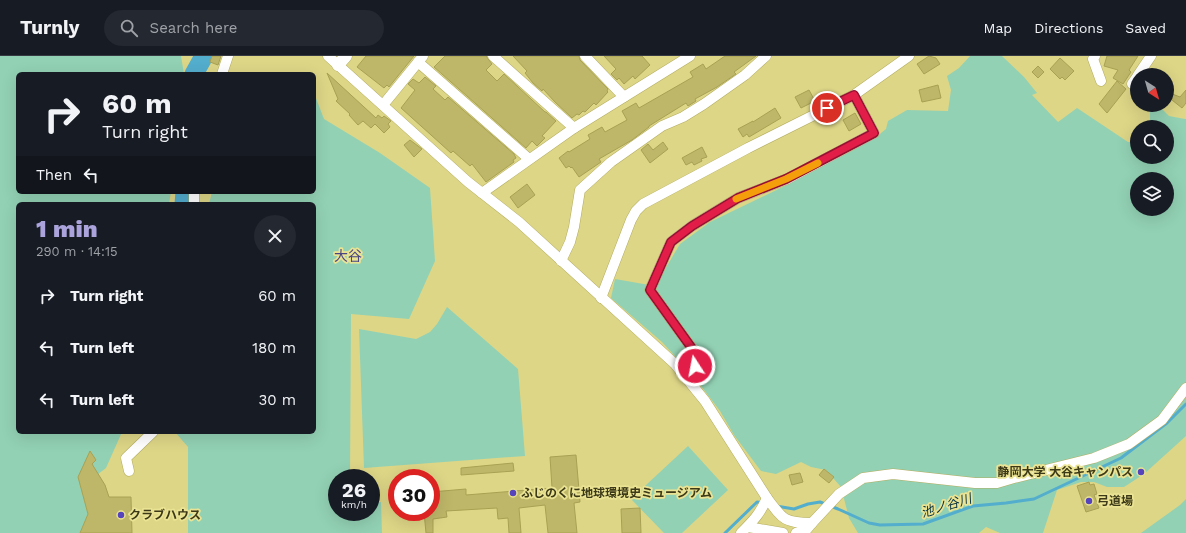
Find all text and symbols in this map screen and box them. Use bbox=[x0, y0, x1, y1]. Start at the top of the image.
search box bbox=[104, 10, 384, 46]
text: Turnly bbox=[20, 16, 80, 39]
icon: search bbox=[118, 17, 140, 39]
text: Search here bbox=[150, 19, 237, 37]
text: Map bbox=[984, 20, 1012, 36]
text: Directions bbox=[1034, 20, 1103, 36]
text: Saved bbox=[1125, 20, 1166, 36]
north arrow bbox=[1130, 68, 1174, 112]
map controls bbox=[1130, 68, 1174, 216]
text: 60 m bbox=[102, 87, 172, 120]
icon: right bbox=[36, 88, 88, 140]
pin bbox=[810, 91, 844, 125]
icon: arrive bbox=[816, 97, 838, 119]
button: search bbox=[1130, 120, 1174, 164]
text: Turn right bbox=[102, 121, 188, 142]
icon: left bbox=[80, 164, 102, 186]
text: Then bbox=[36, 166, 72, 184]
button: layers bbox=[1130, 172, 1174, 216]
text: 1 min bbox=[36, 215, 98, 243]
button: close bbox=[254, 215, 296, 257]
text: 290 m · 14:15 bbox=[36, 244, 118, 259]
district label: 大谷 bbox=[334, 248, 362, 264]
icon: right bbox=[36, 285, 58, 307]
text: Turn right bbox=[70, 287, 143, 305]
text: 60 m bbox=[258, 287, 296, 305]
icon: left bbox=[36, 337, 58, 359]
text: Turn left bbox=[70, 339, 134, 357]
text: 180 m bbox=[252, 339, 296, 357]
position arrow bbox=[674, 345, 716, 387]
icon: left bbox=[36, 389, 58, 411]
text: Turn left bbox=[70, 391, 134, 409]
text: 30 m bbox=[259, 391, 296, 409]
place label: 静岡大学 大谷キャンパス bbox=[998, 465, 1133, 479]
marker: 静岡大学 大谷キャンパス bbox=[1136, 467, 1146, 477]
speed limit sign: 30 bbox=[388, 469, 440, 521]
text: 26 bbox=[342, 478, 366, 502]
place label: ふじのくに地球環境史ミュージアム bbox=[521, 486, 712, 500]
marker: ふじのくに地球環境史ミュージアム bbox=[508, 488, 518, 498]
water label: 池ノ谷川 bbox=[919, 490, 975, 520]
place label: 弓道場 bbox=[1097, 494, 1133, 508]
marker: 弓道場 bbox=[1084, 496, 1094, 506]
text: km/h bbox=[341, 499, 367, 510]
place label: クラブハウス bbox=[129, 508, 201, 522]
marker: クラブハウス bbox=[116, 510, 126, 520]

